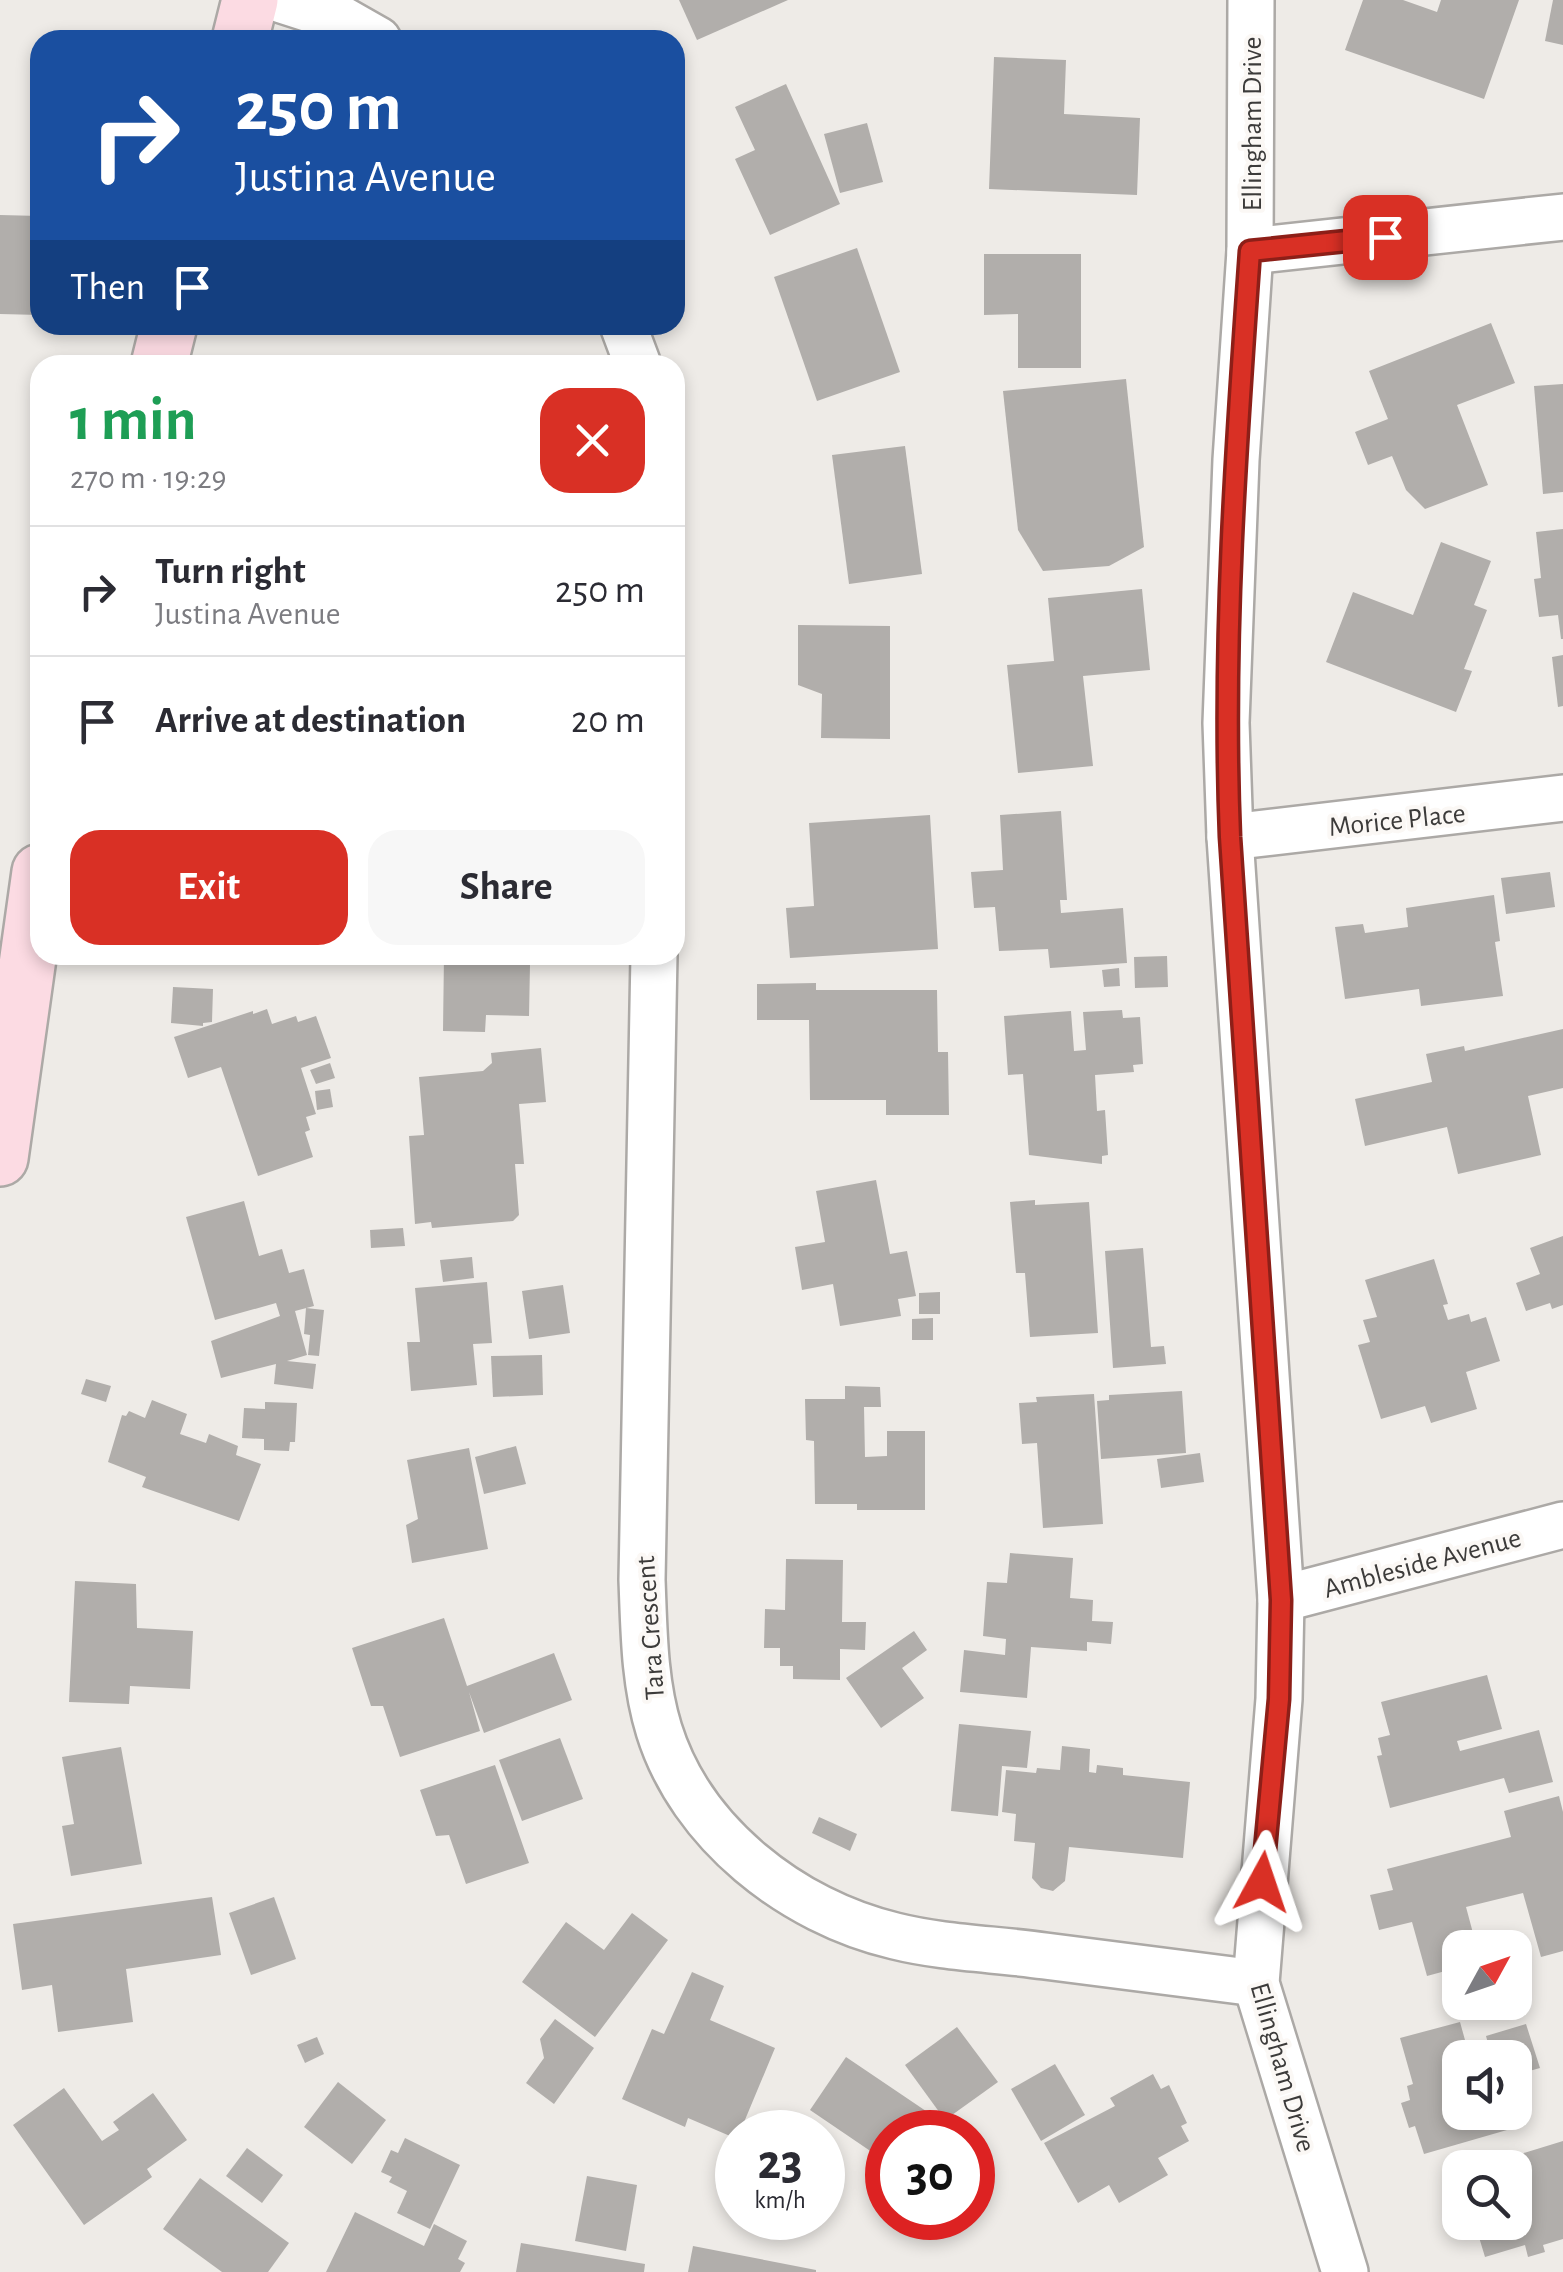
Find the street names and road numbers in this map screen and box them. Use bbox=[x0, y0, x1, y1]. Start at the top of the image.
street label: Ellingham Drive bbox=[1239, 37, 1267, 211]
street label: Morice Place bbox=[1328, 800, 1467, 842]
street label: Ambleside Avenue bbox=[1321, 1524, 1524, 1604]
street label: Tara Crescent bbox=[632, 1555, 670, 1701]
street label: Ellingham Drive bbox=[1245, 1980, 1320, 2155]

